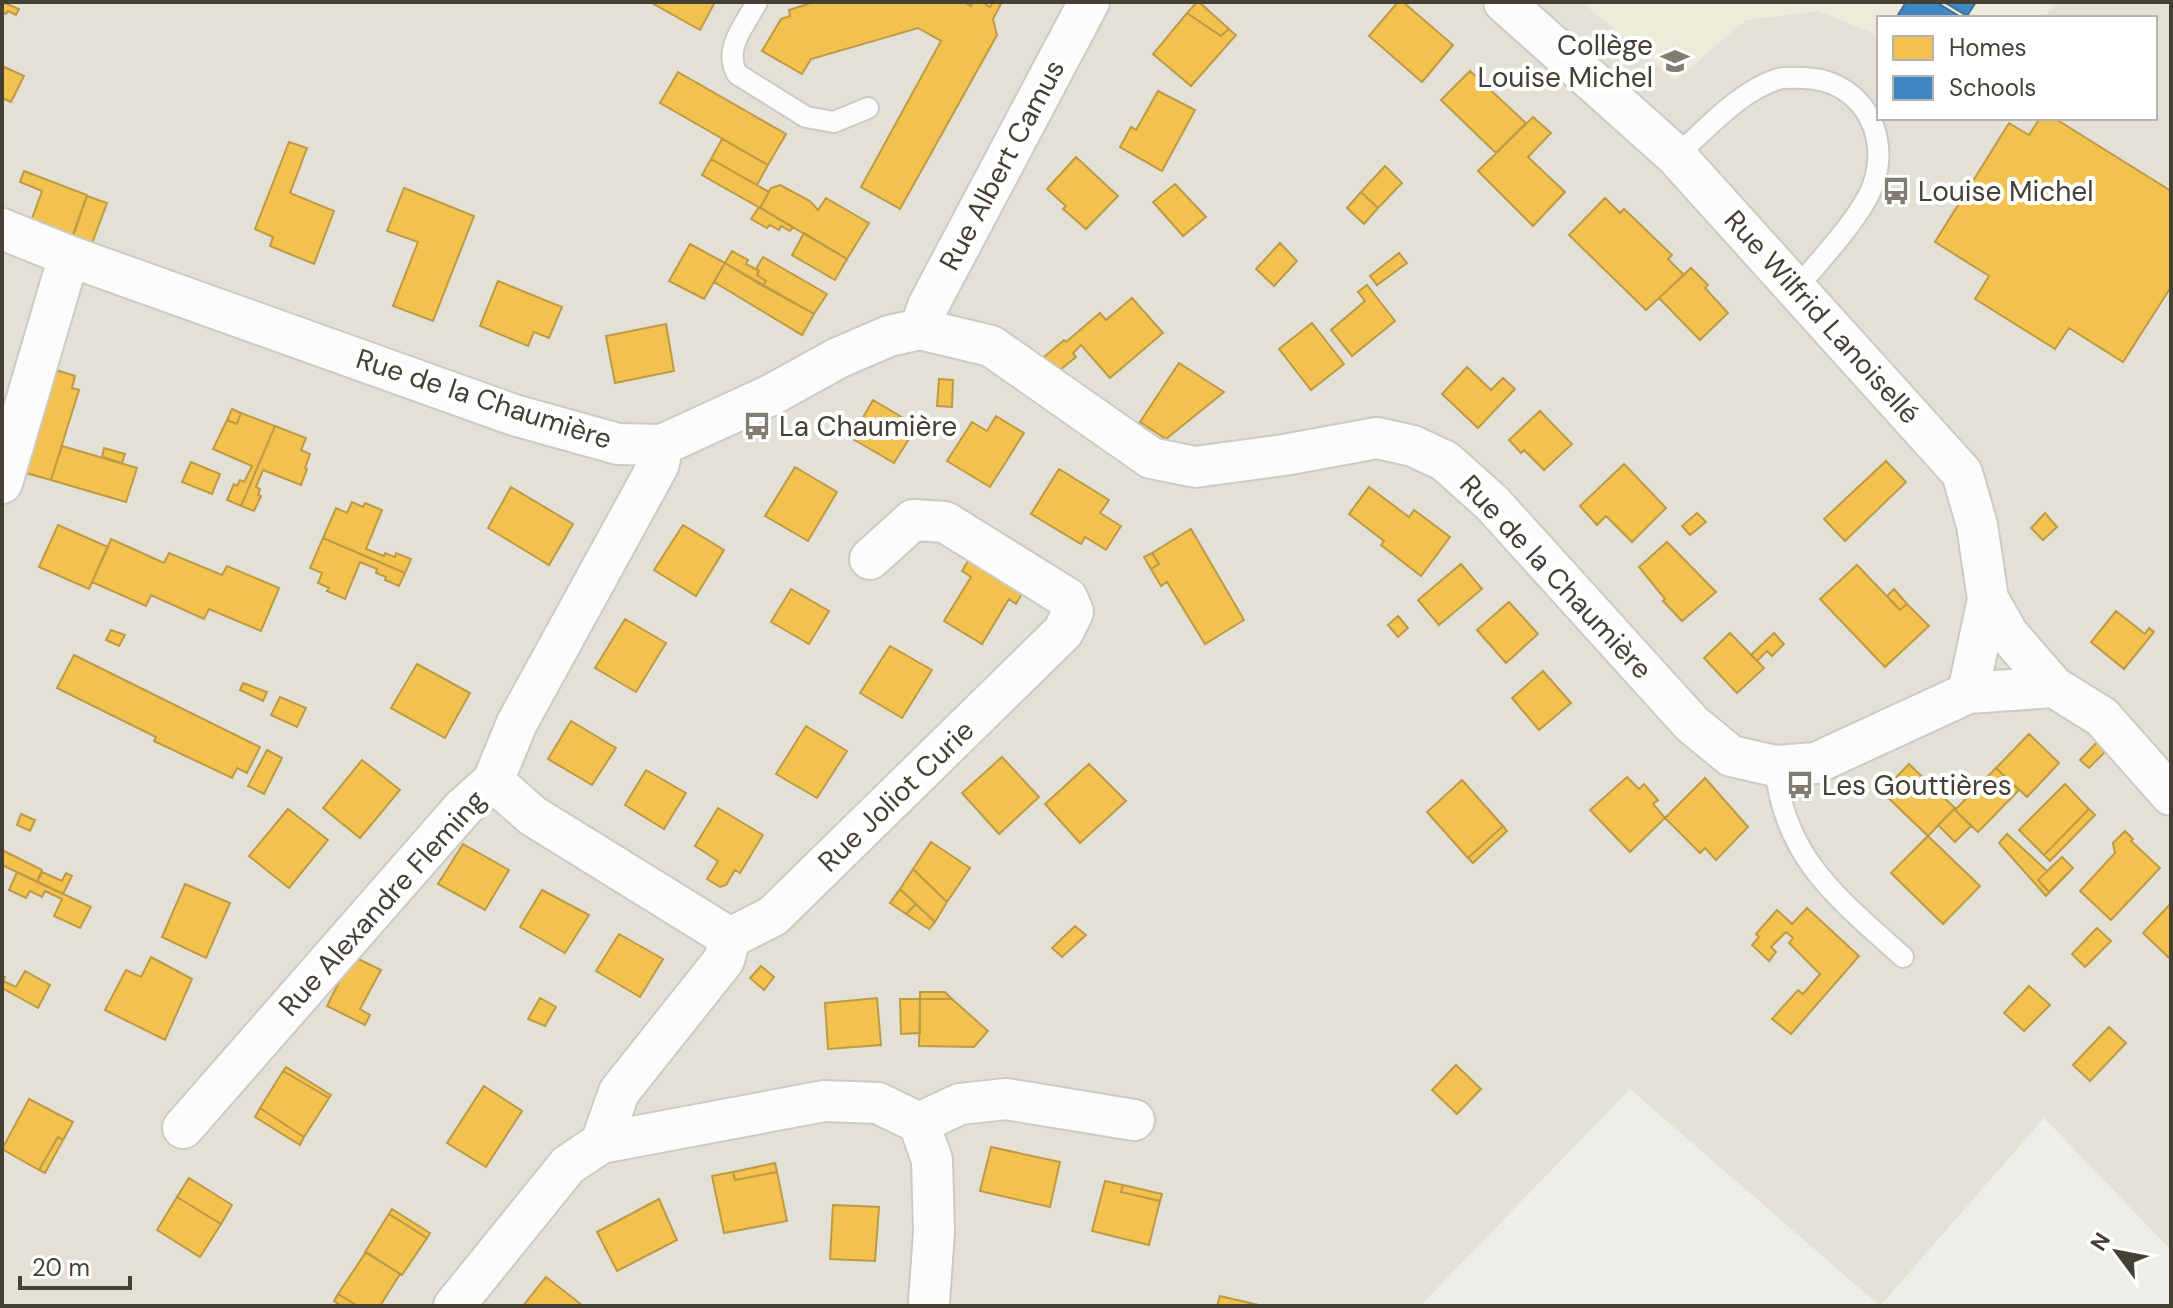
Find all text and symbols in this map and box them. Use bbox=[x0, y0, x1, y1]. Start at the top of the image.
legend bbox=[1877, 16, 2157, 120]
place label: Collège Louise Michel bbox=[1478, 27, 1653, 96]
text: Homes bbox=[1949, 32, 2027, 63]
school or university icon: Collège Louise Michel bbox=[1660, 46, 1690, 76]
street label: Rue Albert Camus bbox=[931, 53, 1073, 277]
text: Schools bbox=[1949, 72, 2036, 103]
place label: Louise Michel bbox=[1918, 173, 2093, 210]
bus stop icon: Louise Michel bbox=[1881, 176, 1911, 206]
street label: Rue Wilfrid Lanoisellé bbox=[1716, 202, 1928, 432]
street label: Rue de la Chaumière bbox=[351, 340, 617, 458]
place label: La Chaumière bbox=[779, 408, 957, 445]
bus stop icon: La Chaumière bbox=[742, 411, 772, 441]
street label: Rue de la Chaumière bbox=[1452, 467, 1660, 687]
street label: Rue Joliot Curie bbox=[810, 712, 982, 880]
place label: Les Gouttières bbox=[1822, 767, 2012, 804]
bus stop icon: Les Gouttières bbox=[1785, 770, 1815, 800]
street label: Rue Alexandre Fleming bbox=[270, 782, 494, 1024]
north arrow bbox=[2077, 1212, 2157, 1292]
text: N bbox=[2084, 1227, 2117, 1256]
scale bar bbox=[20, 1240, 130, 1290]
text: 20 m bbox=[32, 1252, 90, 1283]

